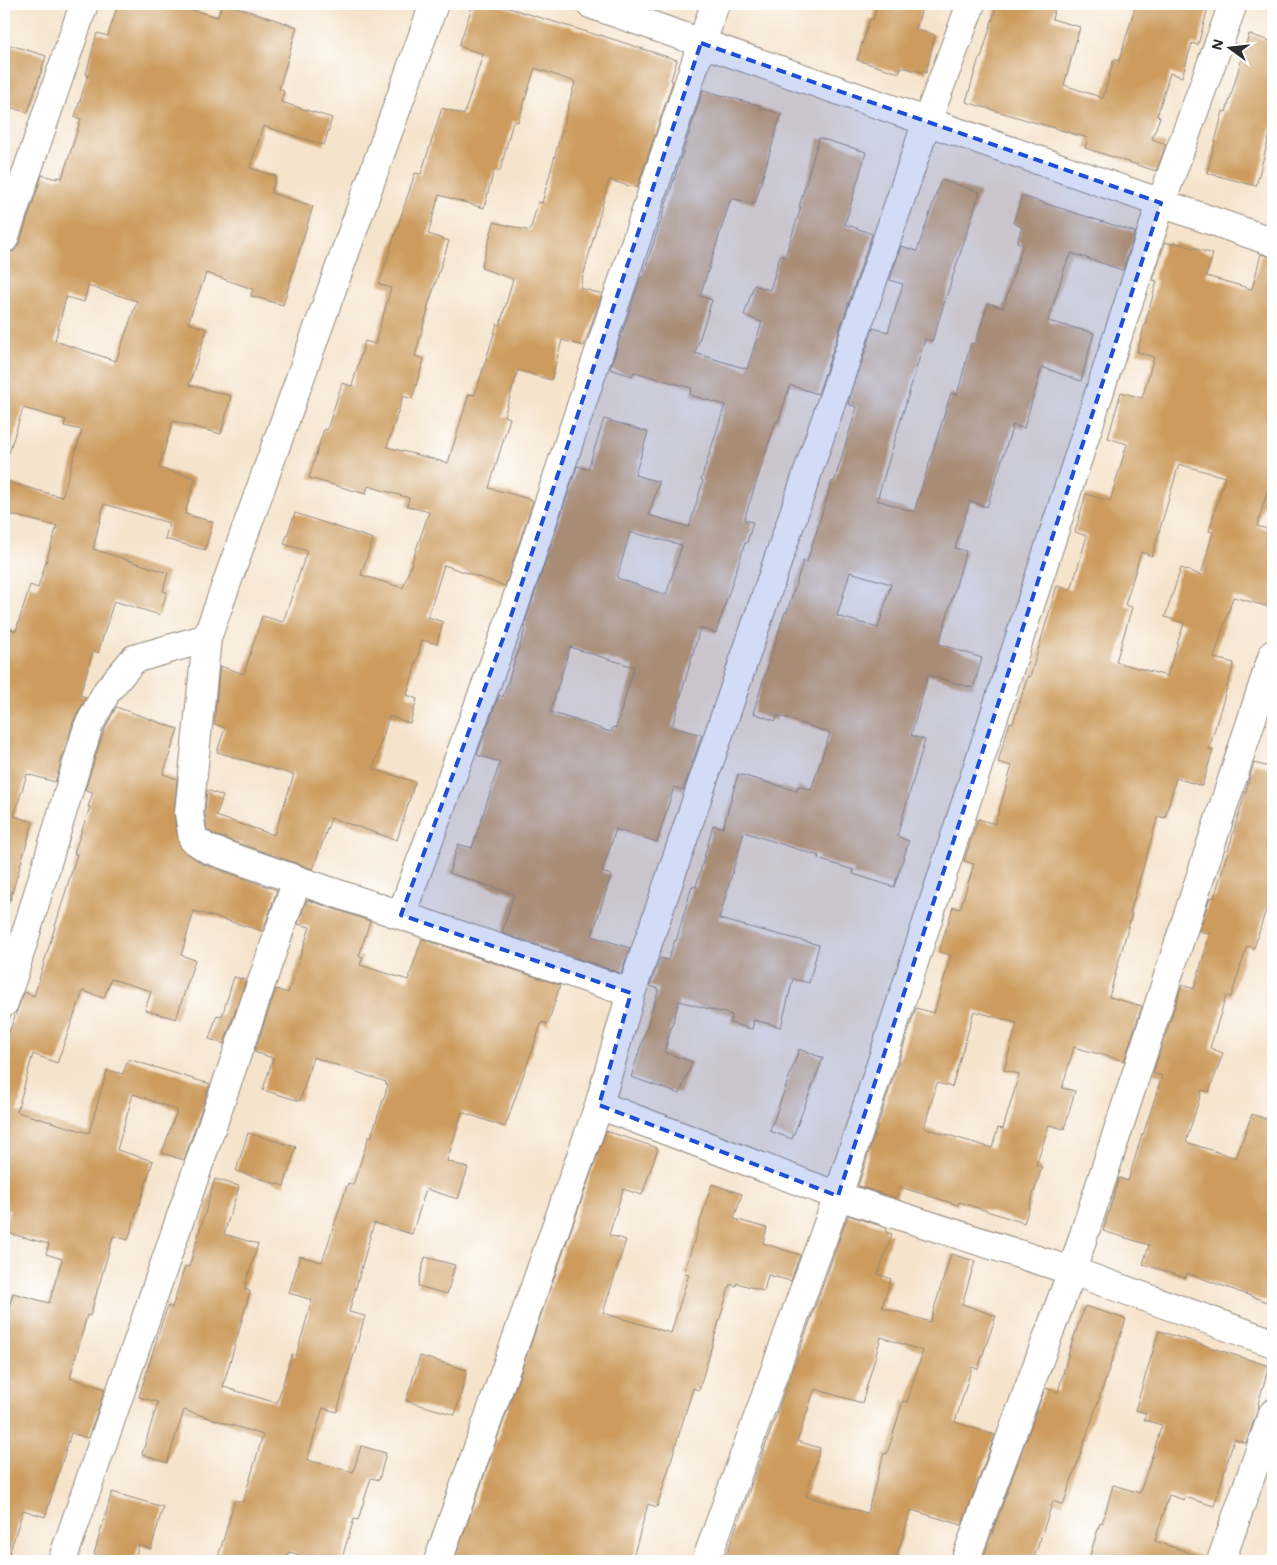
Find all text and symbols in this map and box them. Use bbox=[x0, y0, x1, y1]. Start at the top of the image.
north arrow bbox=[1204, 22, 1254, 72]
text: N bbox=[1206, 37, 1228, 52]

